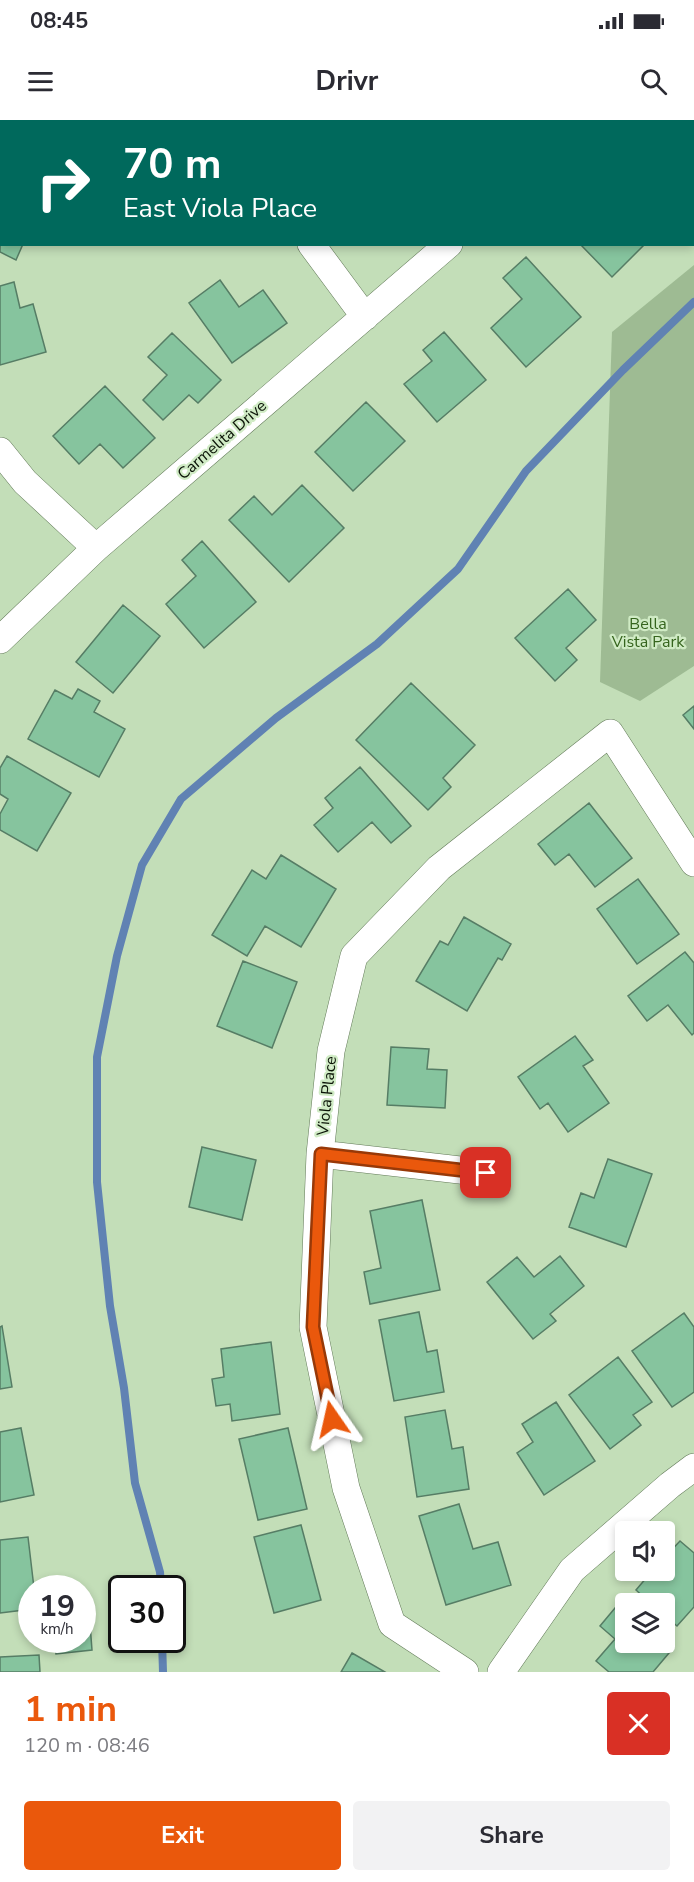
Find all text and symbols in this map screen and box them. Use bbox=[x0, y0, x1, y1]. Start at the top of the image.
text: 08:45 bbox=[30, 6, 88, 36]
text: Drivr bbox=[316, 63, 378, 100]
icon: menu bbox=[24, 65, 57, 98]
icon: search bbox=[637, 65, 670, 98]
text: 70 m bbox=[123, 136, 222, 193]
icon: right bbox=[24, 144, 102, 222]
text: East Viola Place bbox=[123, 190, 317, 227]
street label: Carmelita Drive bbox=[173, 395, 271, 485]
park label: Bella Vista Park bbox=[611, 613, 685, 653]
street label: Viola Place bbox=[312, 1055, 342, 1138]
pin bbox=[460, 1147, 511, 1198]
icon: arrive bbox=[469, 1156, 502, 1189]
position arrow bbox=[300, 1387, 364, 1451]
map controls bbox=[615, 1521, 675, 1653]
button: sound bbox=[615, 1521, 675, 1581]
speed limit sign: 30 bbox=[108, 1575, 186, 1653]
text: 19 bbox=[39, 1586, 75, 1627]
button: layers bbox=[615, 1593, 675, 1653]
text: km/h bbox=[40, 1619, 74, 1639]
text: 1 min bbox=[24, 1685, 117, 1734]
button: close bbox=[607, 1692, 670, 1755]
text: 120 m · 08:46 bbox=[24, 1732, 150, 1759]
button: Exit bbox=[24, 1801, 341, 1870]
button: Share bbox=[353, 1801, 670, 1870]

